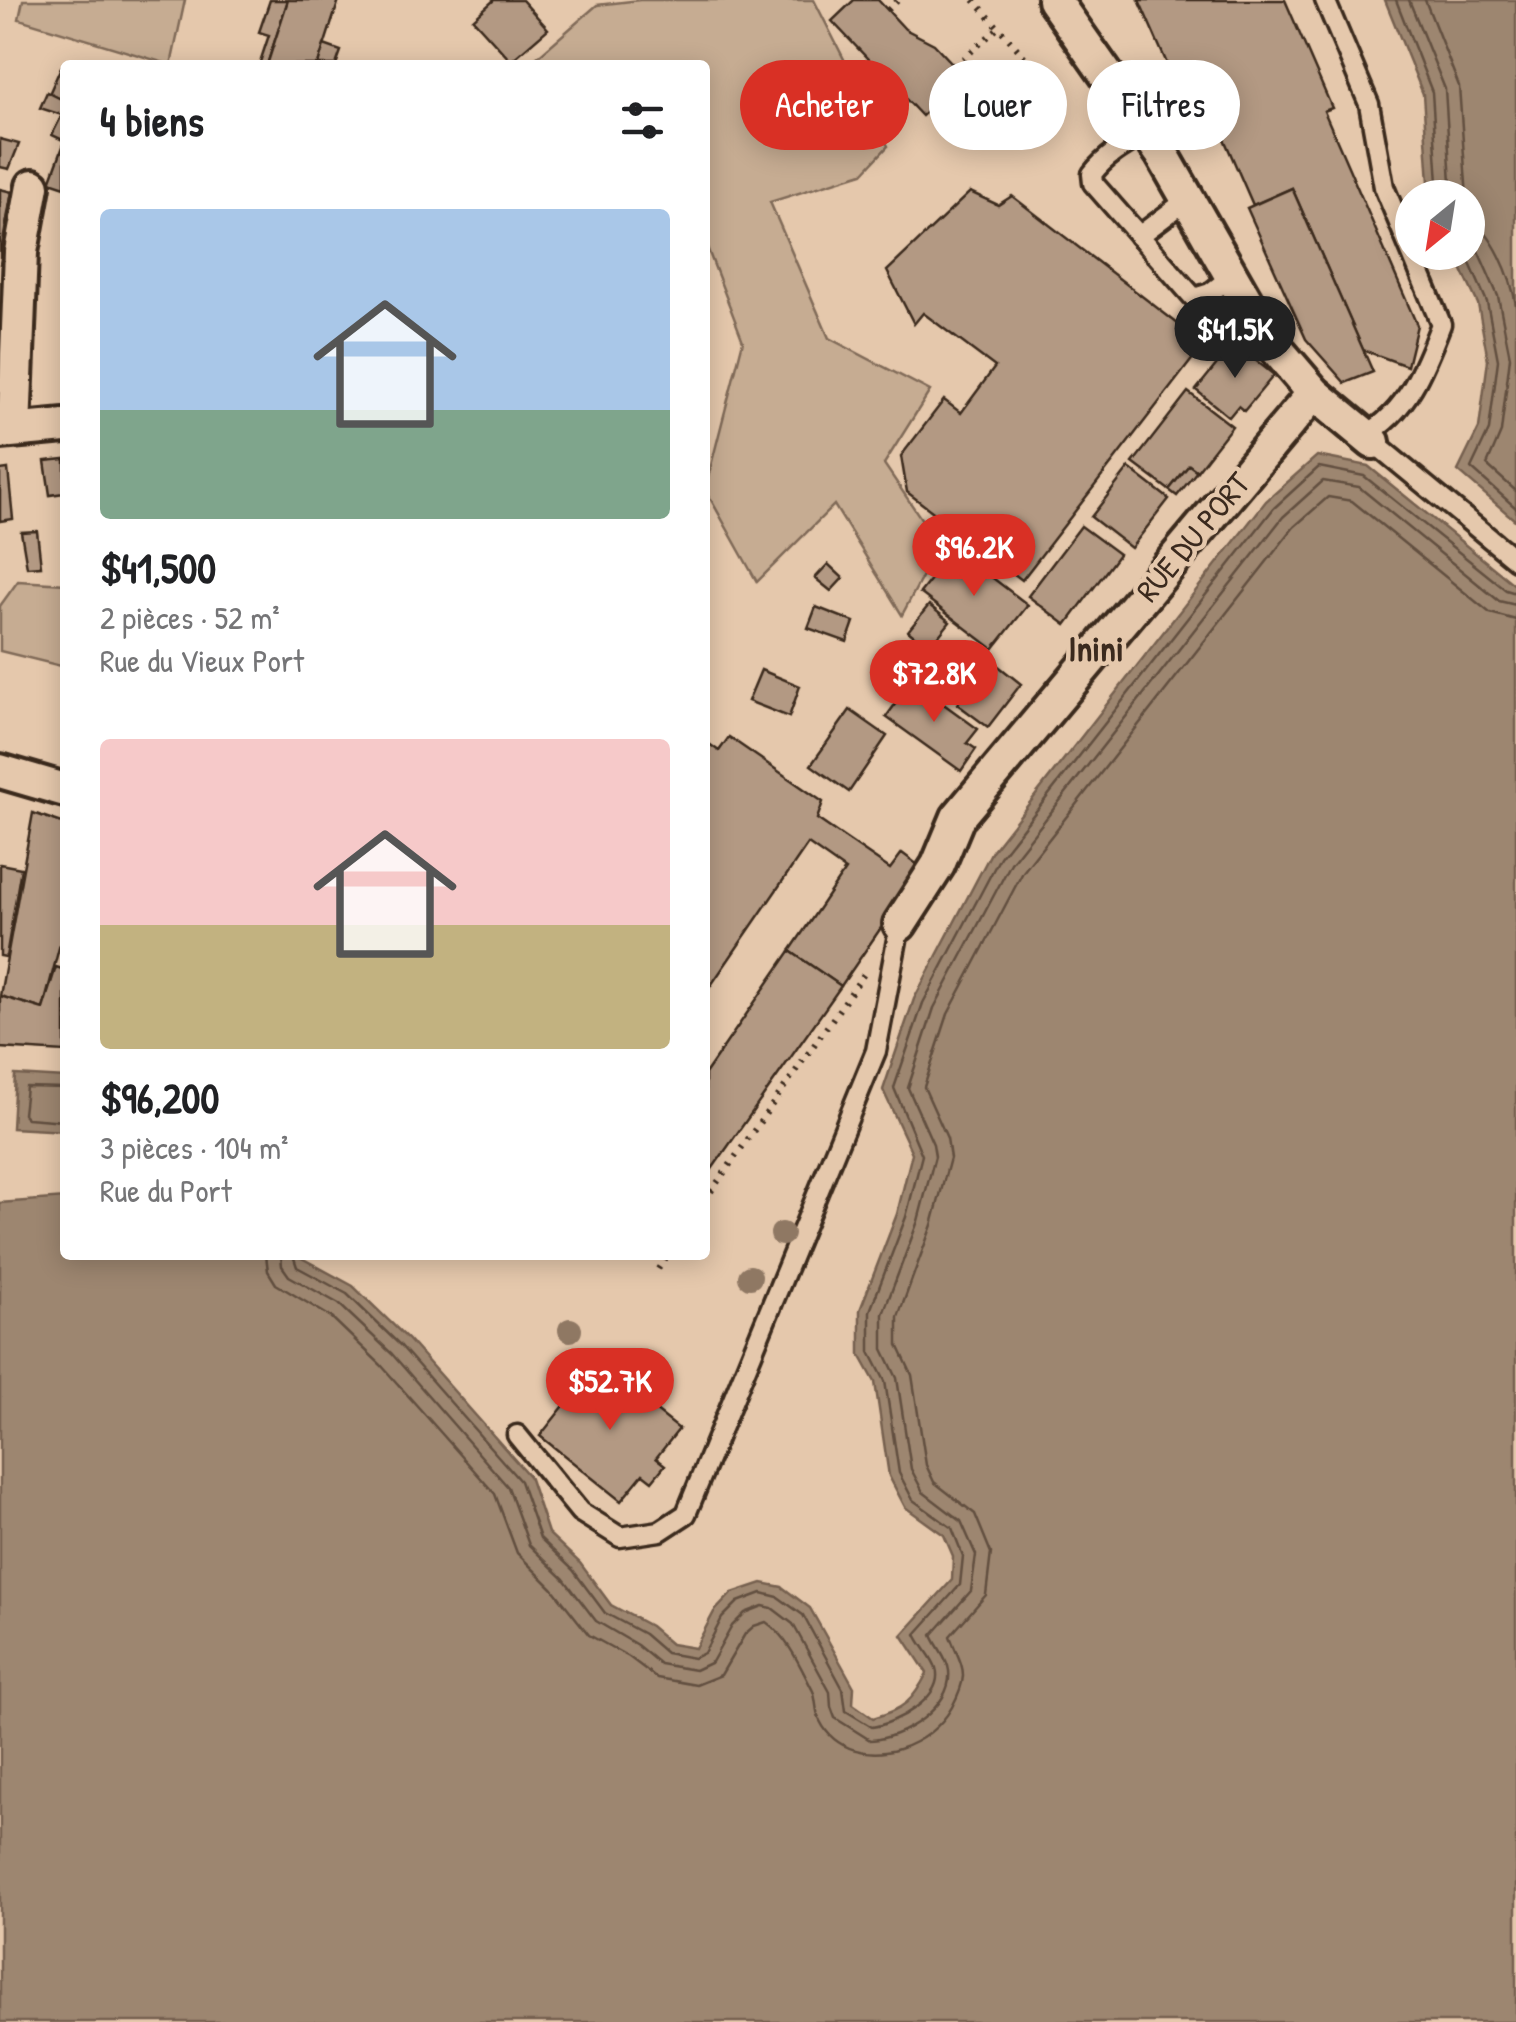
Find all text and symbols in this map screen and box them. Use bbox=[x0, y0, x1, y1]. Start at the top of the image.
chip: Acheter bbox=[740, 60, 909, 150]
chip: Louer bbox=[929, 60, 1067, 150]
chip: Filtres bbox=[1087, 60, 1240, 150]
text: 4 biens bbox=[100, 92, 204, 149]
icon: filters bbox=[615, 93, 670, 148]
north arrow bbox=[1395, 180, 1485, 270]
map controls bbox=[1395, 180, 1485, 270]
icon: home bbox=[295, 274, 475, 454]
pin: $41.5K bbox=[1154, 296, 1316, 381]
text: $41.5K bbox=[1197, 307, 1273, 350]
street label: RUE DU PORT bbox=[1126, 462, 1260, 610]
pin: $96.2K bbox=[893, 514, 1055, 599]
text: $96.2K bbox=[934, 525, 1014, 568]
text: $41,500 bbox=[100, 539, 216, 596]
text: 2 pièces · 52 m² bbox=[100, 596, 280, 639]
district label: Inini bbox=[1068, 625, 1124, 672]
text: Rue du Vieux Port bbox=[100, 639, 304, 682]
pin: $72.8K bbox=[853, 640, 1015, 725]
text: $72.8K bbox=[892, 651, 976, 694]
icon: home bbox=[295, 804, 475, 984]
text: $96,200 bbox=[100, 1069, 219, 1126]
text: 3 pièces · 104 m² bbox=[100, 1126, 288, 1169]
text: Rue du Port bbox=[100, 1169, 232, 1212]
pin: $52.7K bbox=[529, 1348, 691, 1433]
text: $52.7K bbox=[568, 1359, 652, 1402]

